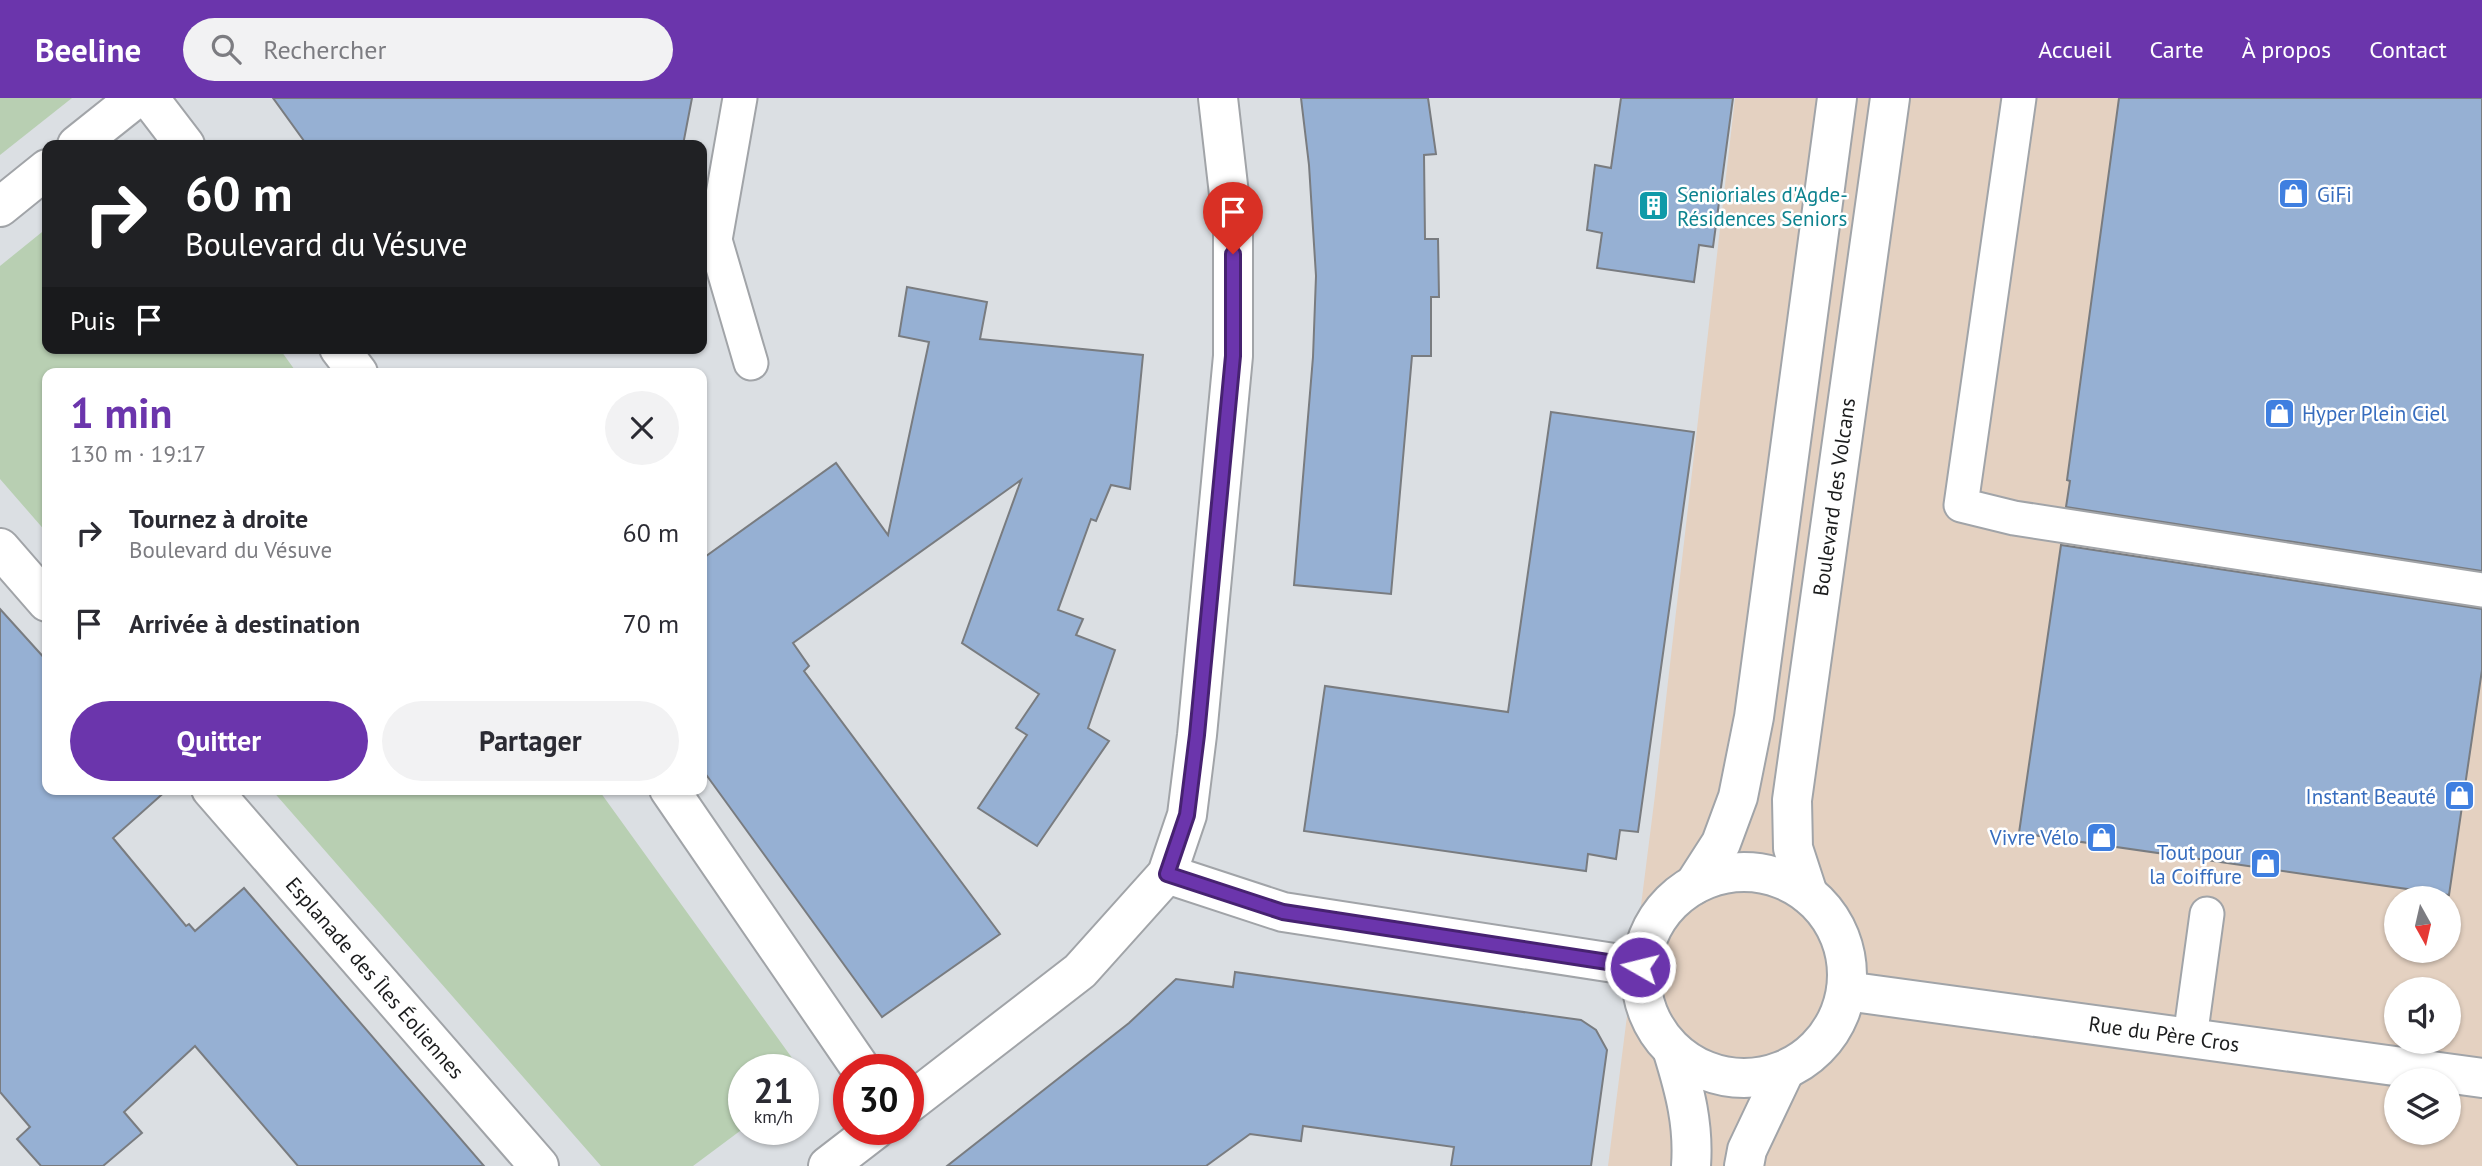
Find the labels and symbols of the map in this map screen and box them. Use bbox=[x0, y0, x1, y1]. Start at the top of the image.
shop icon: GiFi bbox=[2277, 177, 2311, 211]
place label: Senioriales d'Agde- Résidences Seniors bbox=[1677, 181, 1848, 232]
place label: GiFi bbox=[2317, 181, 2352, 208]
pin bbox=[1203, 182, 1263, 254]
building icon: Senioriales d'Agde- Résidences Seniors bbox=[1637, 189, 1671, 223]
street label: Boulevard des Volcans bbox=[1807, 396, 1861, 598]
shop icon: Hyper Plein Ciel bbox=[2262, 396, 2296, 430]
place label: Hyper Plein Ciel bbox=[2302, 400, 2446, 427]
shop icon: Instant Beauté bbox=[2442, 779, 2476, 813]
place label: Instant Beauté bbox=[2306, 783, 2436, 810]
shop icon: Vivre Vélo bbox=[2085, 820, 2119, 854]
place label: Vivre Vélo bbox=[1989, 824, 2079, 851]
place label: Tout pour la Coiffure bbox=[2149, 839, 2242, 890]
shop icon: Tout pour la Coiffure bbox=[2248, 847, 2282, 881]
street label: Esplanade des Îles Éoliennes bbox=[280, 872, 470, 1084]
north arrow bbox=[2384, 886, 2460, 962]
position arrow bbox=[1603, 930, 1677, 1004]
street label: Rue du Père Cros bbox=[2087, 1010, 2241, 1058]
speed limit sign: 30 bbox=[833, 1054, 924, 1145]

